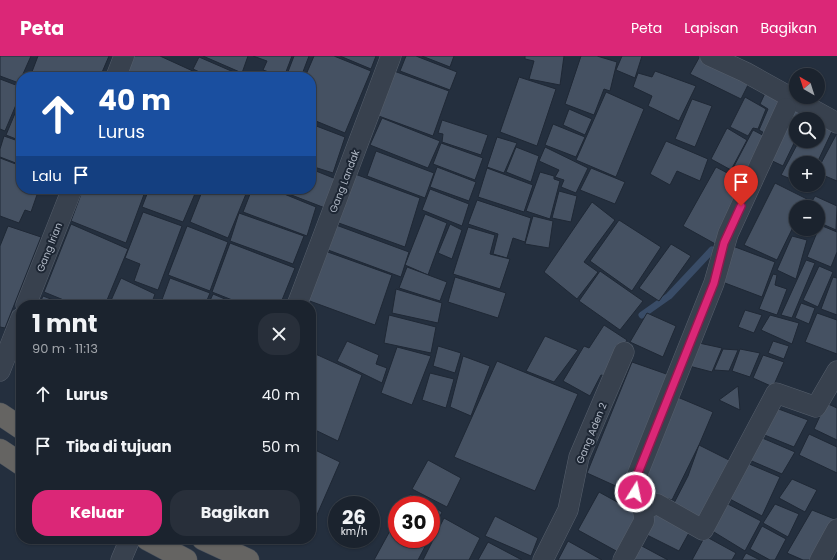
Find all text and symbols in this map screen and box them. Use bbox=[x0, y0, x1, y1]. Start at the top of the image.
text: Peta bbox=[20, 15, 64, 42]
text: Peta bbox=[631, 18, 662, 38]
text: Lapisan bbox=[684, 18, 738, 38]
text: Bagikan bbox=[760, 18, 817, 38]
north arrow bbox=[789, 68, 825, 104]
map controls bbox=[789, 68, 825, 236]
text: 40 m bbox=[98, 81, 171, 120]
icon: ahead bbox=[32, 88, 84, 140]
button: search bbox=[789, 112, 825, 148]
text: Lurus bbox=[98, 119, 145, 144]
street label: Gang Landak bbox=[326, 147, 364, 215]
button: + bbox=[789, 156, 825, 192]
icon: arrive bbox=[70, 164, 92, 186]
text: Lalu bbox=[32, 165, 62, 186]
pin bbox=[724, 165, 758, 206]
icon: arrive bbox=[730, 171, 752, 193]
button: − bbox=[789, 200, 825, 236]
street label: Gang Irian bbox=[33, 220, 66, 274]
text: 1 mnt bbox=[32, 307, 97, 340]
button: close bbox=[258, 313, 300, 355]
text: 90 m · 11:13 bbox=[32, 339, 98, 358]
icon: ahead bbox=[32, 383, 54, 405]
text: Lurus bbox=[66, 384, 108, 405]
text: 40 m bbox=[262, 384, 300, 405]
street label: Gang Aden 2 bbox=[572, 400, 611, 466]
icon: arrive bbox=[32, 435, 54, 457]
text: Tiba di tujuan bbox=[66, 436, 172, 457]
text: 50 m bbox=[262, 436, 300, 457]
position arrow bbox=[614, 471, 656, 513]
button: Keluar bbox=[32, 490, 162, 536]
button: Bagikan bbox=[170, 490, 300, 536]
speed limit sign: 30 bbox=[388, 496, 440, 548]
text: 26 bbox=[342, 503, 366, 531]
text: km/h bbox=[341, 524, 367, 539]

